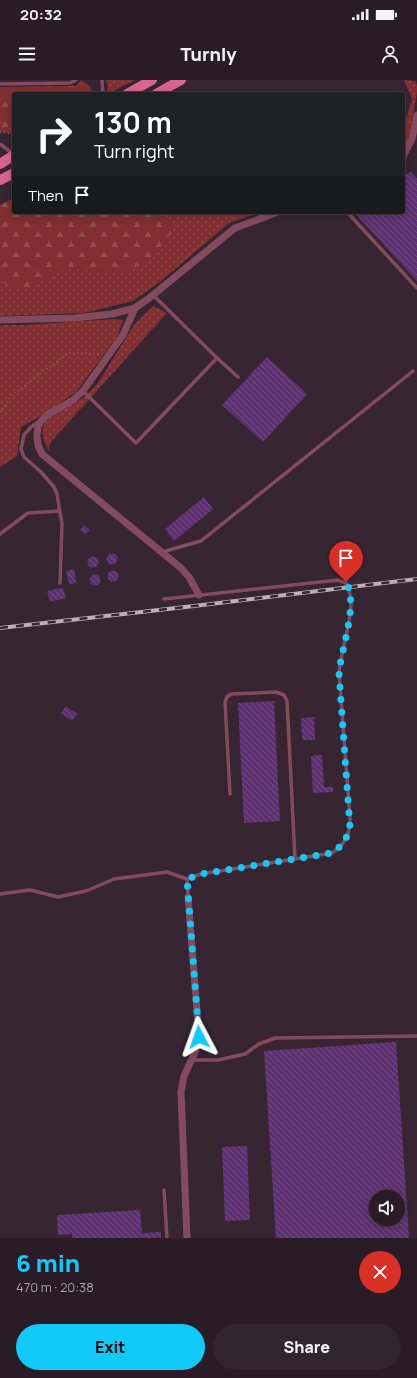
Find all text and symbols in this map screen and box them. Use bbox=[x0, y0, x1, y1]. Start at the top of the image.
text: 20:32 bbox=[20, 4, 62, 25]
text: Turnly bbox=[181, 42, 236, 66]
icon: menu bbox=[16, 43, 38, 65]
icon: person bbox=[379, 43, 401, 65]
text: 130 m bbox=[94, 103, 172, 141]
icon: right bbox=[28, 108, 80, 160]
text: Turn right bbox=[94, 139, 175, 163]
icon: arrive bbox=[71, 184, 93, 206]
text: Then bbox=[28, 185, 63, 206]
pin bbox=[329, 541, 363, 582]
icon: arrive bbox=[335, 547, 357, 569]
position arrow bbox=[178, 1016, 220, 1058]
map controls bbox=[369, 1190, 405, 1226]
button: sound bbox=[369, 1190, 405, 1226]
text: 6 min bbox=[16, 1246, 80, 1279]
button: close bbox=[359, 1251, 401, 1293]
text: 470 m · 20:38 bbox=[16, 1278, 94, 1296]
button: Exit bbox=[16, 1324, 205, 1370]
button: Share bbox=[213, 1324, 401, 1370]

